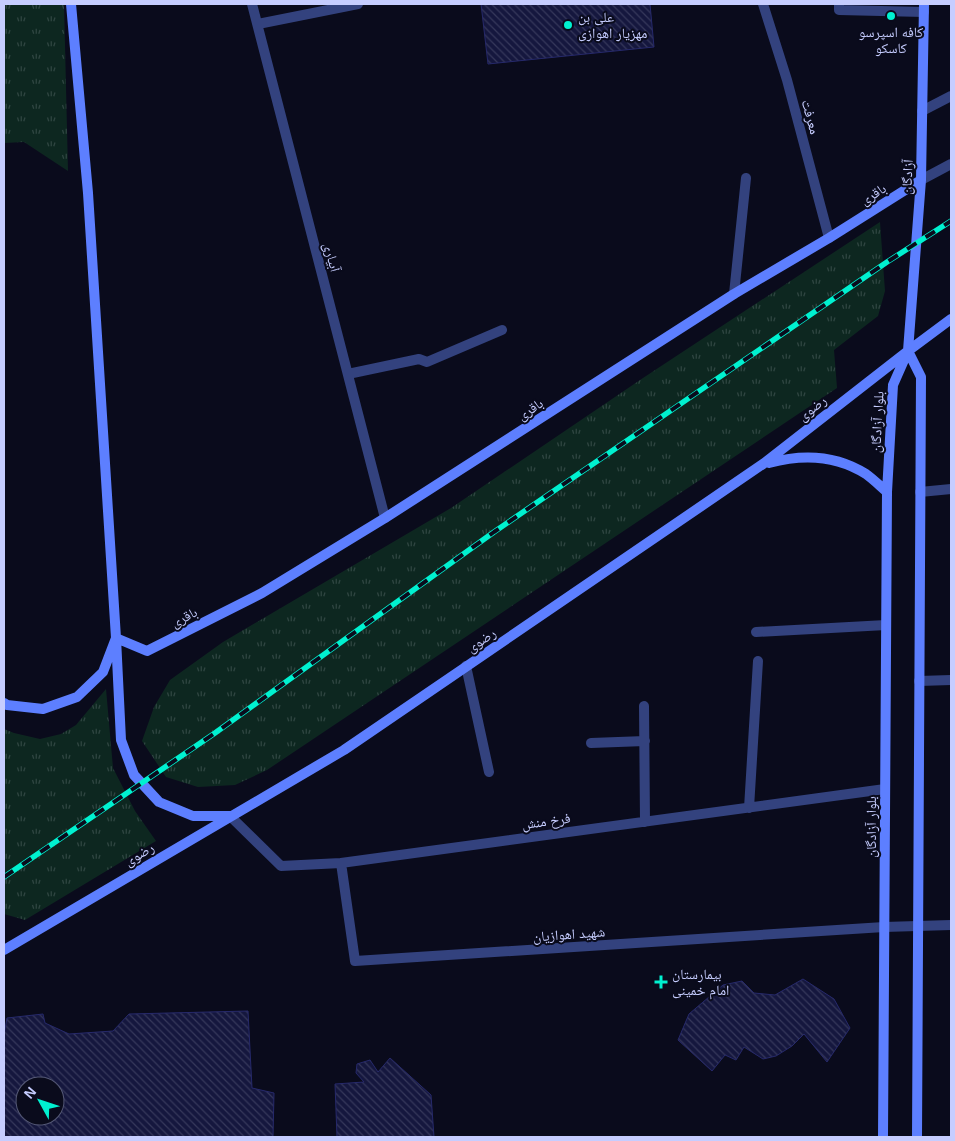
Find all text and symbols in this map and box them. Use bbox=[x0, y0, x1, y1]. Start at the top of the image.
place label: علی بن مهزیار اهوازی bbox=[578, 9, 647, 42]
marker: کافه اسپرسو کاسکو bbox=[885, 10, 897, 22]
marker: علی بن مهزیار اهوازی bbox=[562, 19, 574, 31]
place label: کافه اسپرسو کاسکو bbox=[859, 24, 923, 57]
street label: معرفت bbox=[798, 98, 823, 136]
street label: آزادگان bbox=[898, 158, 917, 195]
street label: باقری bbox=[857, 180, 890, 209]
street label: آبیاری bbox=[319, 241, 344, 274]
street label: بلوار آزادگان bbox=[867, 391, 888, 453]
street label: رضوی bbox=[795, 392, 830, 425]
street label: باقری bbox=[514, 395, 547, 424]
street label: باقری bbox=[168, 604, 201, 631]
street label: رضوی bbox=[463, 625, 499, 656]
street label: بلوار آزادگان bbox=[863, 796, 880, 858]
street label: فرخ منش bbox=[521, 810, 572, 834]
street label: رضوی bbox=[121, 839, 157, 870]
street label: شهید اهوازیان bbox=[532, 923, 606, 946]
place label: بیمارستان امام خمینی bbox=[672, 966, 729, 1000]
marker: بیمارستان امام خمینی bbox=[654, 975, 668, 989]
north arrow bbox=[15, 1076, 65, 1126]
text: N bbox=[21, 1084, 39, 1102]

